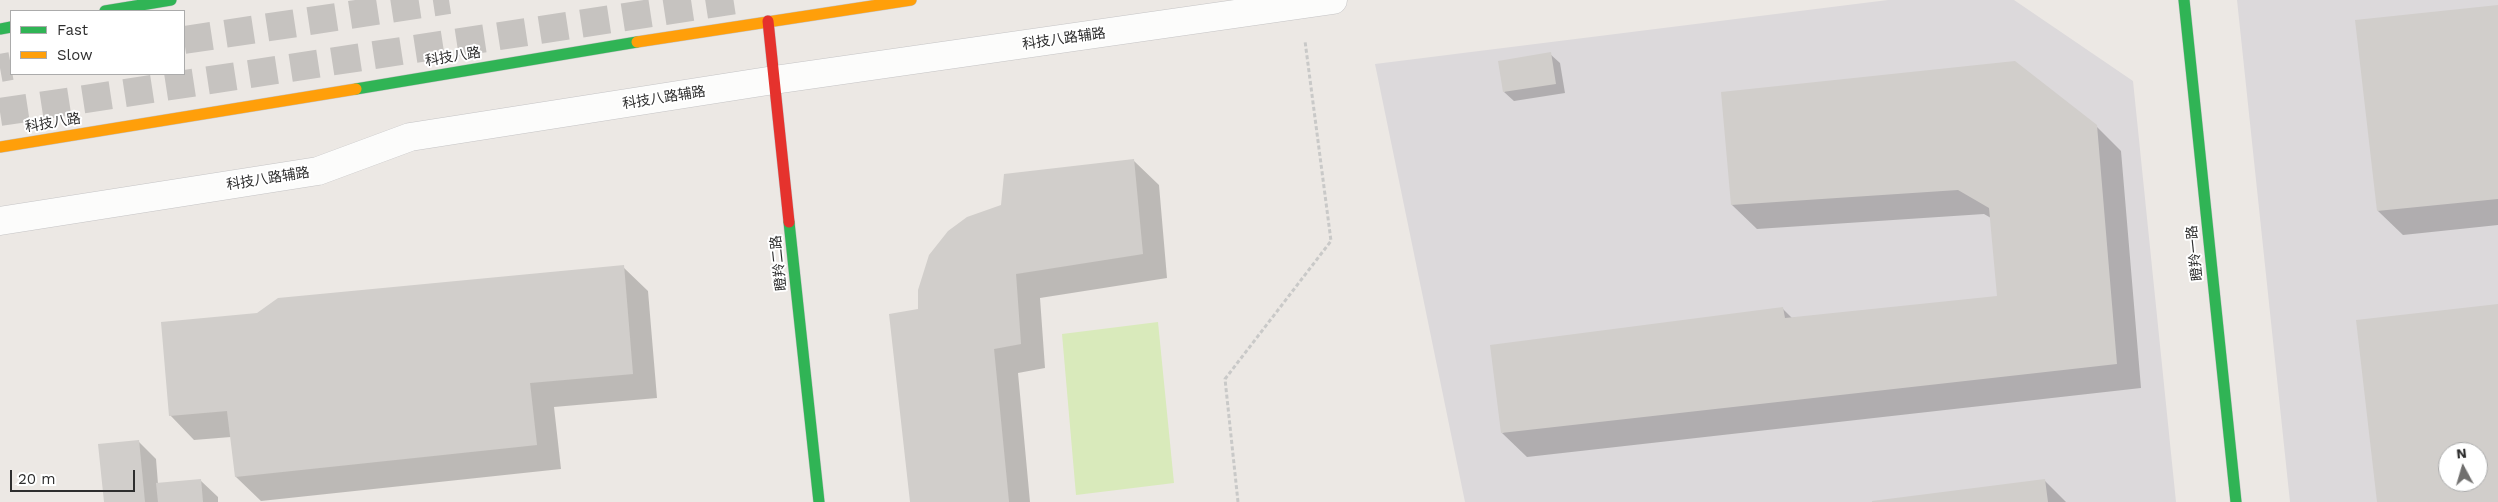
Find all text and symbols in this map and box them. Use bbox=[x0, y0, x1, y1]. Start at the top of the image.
legend bbox=[10, 10, 185, 75]
text: Fast bbox=[57, 21, 88, 39]
street label: 科技八路辅路 bbox=[1021, 25, 1107, 53]
street label: 科技八路 bbox=[424, 44, 482, 70]
text: Slow bbox=[57, 46, 93, 64]
street label: 科技八路辅路 bbox=[621, 83, 707, 113]
street label: 科技八路 bbox=[24, 110, 82, 136]
street label: 科技八路辅路 bbox=[225, 164, 311, 194]
street label: 瞪羚一路 bbox=[2184, 224, 2206, 282]
street label: 瞪羚二路 bbox=[768, 234, 790, 292]
north arrow bbox=[2438, 442, 2488, 492]
text: N bbox=[2456, 445, 2468, 462]
scale bar bbox=[12, 460, 138, 492]
text: 20 m bbox=[18, 470, 56, 488]

